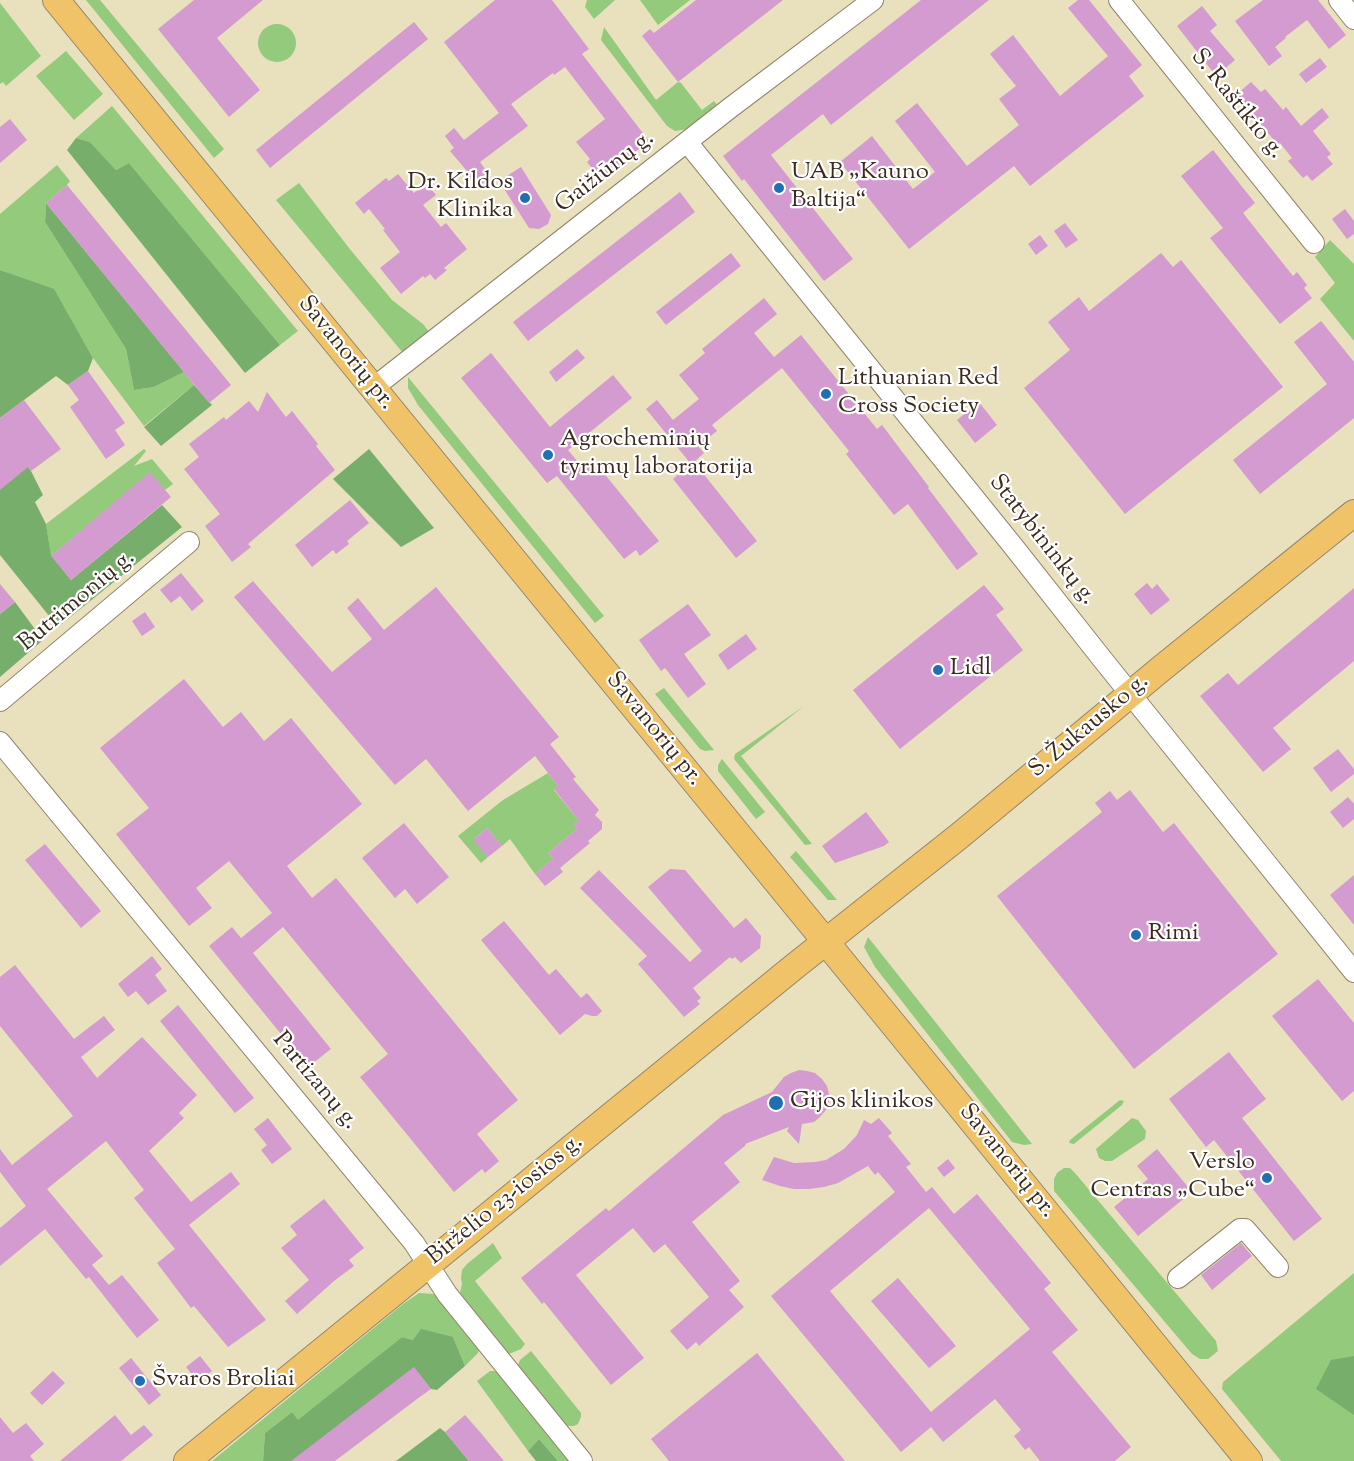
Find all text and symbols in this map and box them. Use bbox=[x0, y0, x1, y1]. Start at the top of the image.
street label: S. Raštikio g. bbox=[1183, 44, 1289, 166]
street label: Gaižiūnų g. bbox=[551, 125, 661, 221]
place label: UAB „Kauno Baltija“ bbox=[791, 160, 929, 216]
place label: Dr. Kildos Klinika bbox=[408, 170, 513, 226]
marker: UAB „Kauno Baltija“ bbox=[772, 181, 786, 195]
marker: Dr. Kildos Klinika bbox=[518, 191, 532, 205]
street label: Savanorių pr. bbox=[290, 291, 400, 417]
place label: Lithuanian Red Cross Society bbox=[838, 366, 999, 422]
marker: Lithuanian Red Cross Society bbox=[819, 387, 833, 401]
place label: Agrocheminių tyrimų laboratorija bbox=[560, 427, 753, 483]
marker: Agrocheminių tyrimų laboratorija bbox=[541, 448, 555, 462]
street label: Statybininkų g. bbox=[981, 470, 1101, 612]
street label: Butrimonių g. bbox=[14, 545, 142, 659]
place label: Lidl bbox=[950, 656, 991, 684]
marker: Lidl bbox=[931, 663, 945, 677]
street label: Savanorių pr. bbox=[598, 667, 708, 793]
street label: S. Žukausko g. bbox=[1024, 668, 1156, 786]
place label: Rimi bbox=[1148, 921, 1199, 949]
marker: Rimi bbox=[1129, 928, 1143, 942]
street label: Partizanų g. bbox=[265, 1027, 363, 1137]
place label: Gijos klinikos bbox=[790, 1089, 934, 1117]
marker: Gijos klinikos bbox=[767, 1094, 785, 1112]
street label: Savanorių pr. bbox=[951, 1099, 1061, 1225]
street label: Birželio 23-iosios g. bbox=[422, 1129, 590, 1273]
place label: Verslo Centras „Cube“ bbox=[1091, 1150, 1255, 1206]
marker: Verslo Centras „Cube“ bbox=[1260, 1171, 1274, 1185]
place label: Švaros Broliai bbox=[152, 1367, 295, 1395]
marker: Švaros Broliai bbox=[133, 1374, 147, 1388]

